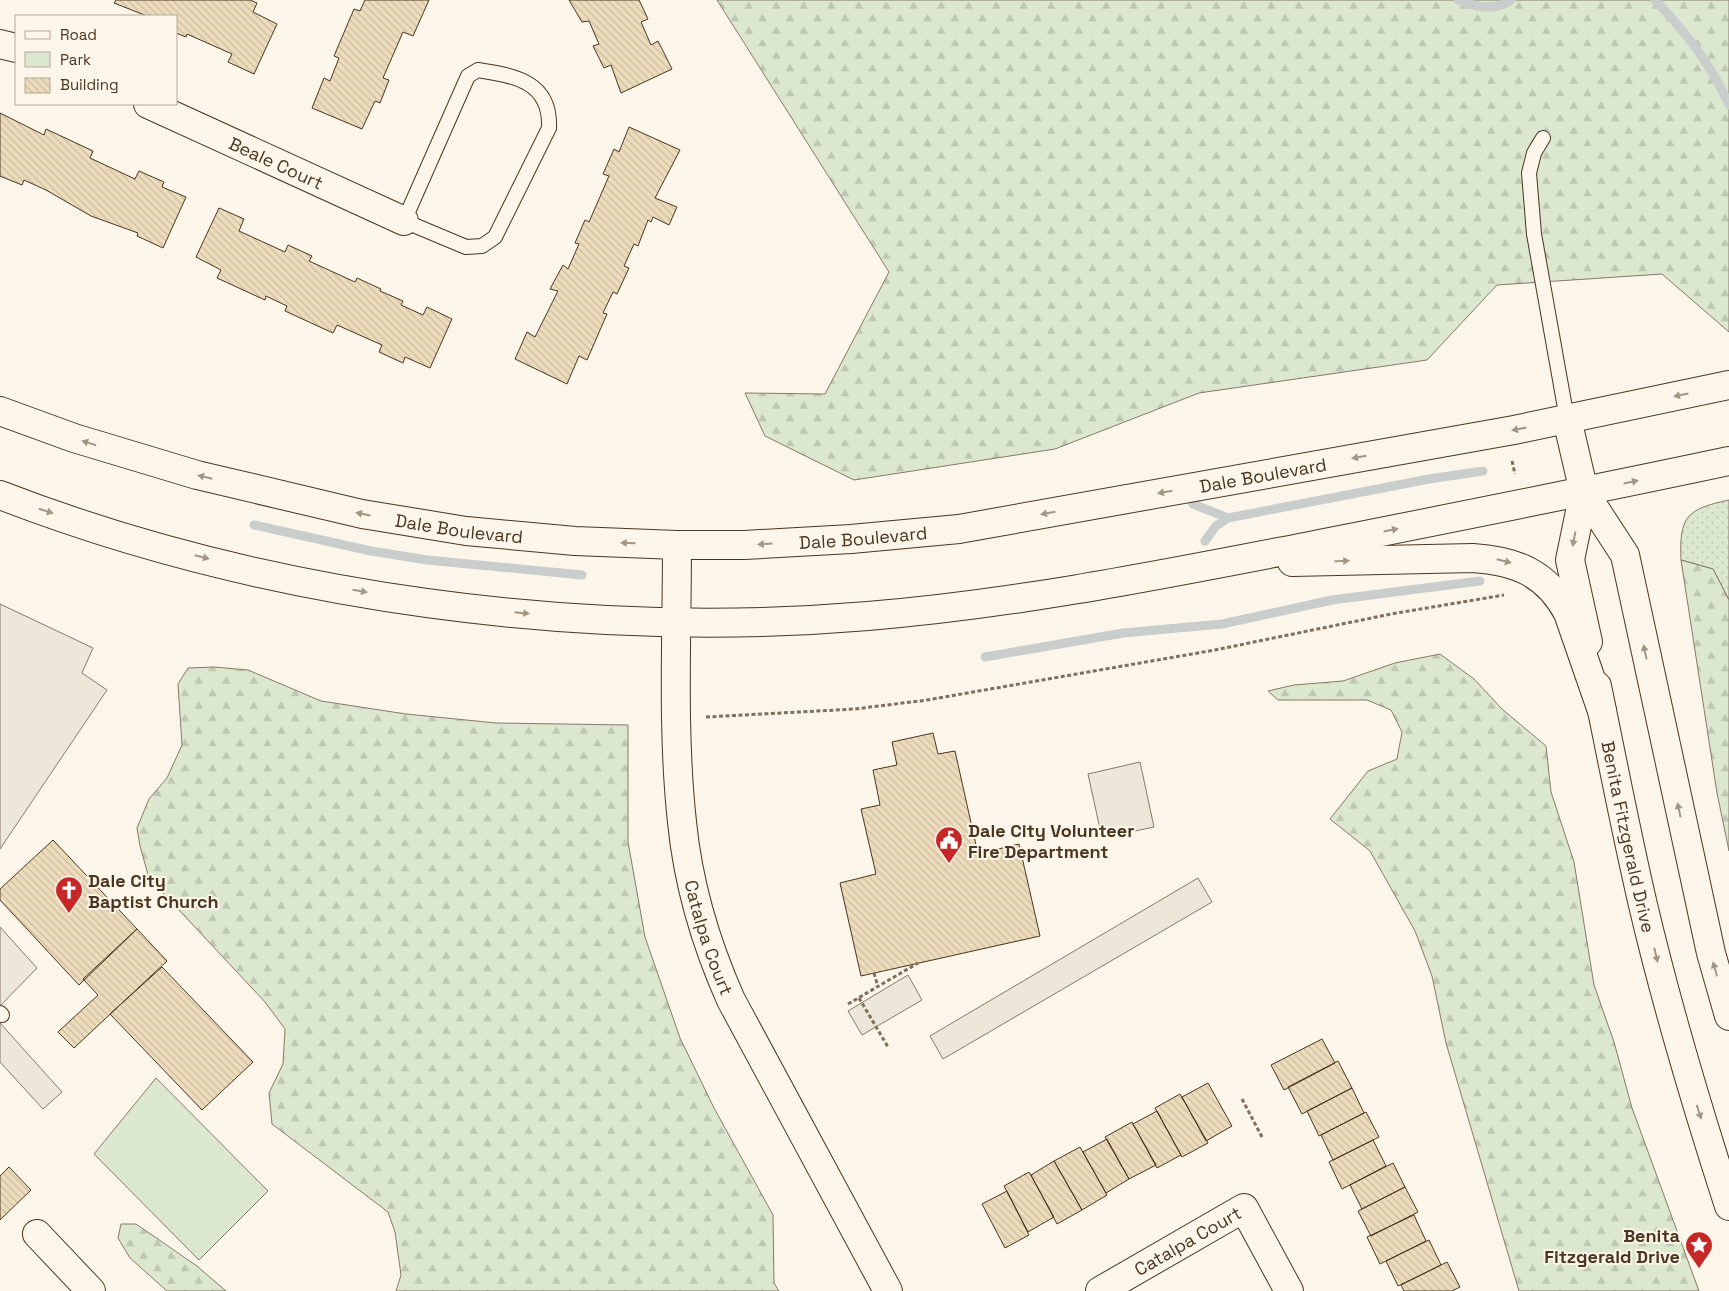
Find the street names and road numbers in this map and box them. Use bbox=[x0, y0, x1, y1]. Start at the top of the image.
street label: Beale Court bbox=[225, 131, 327, 194]
street label: Dale Boulevard bbox=[1198, 452, 1328, 497]
street label: Dale Boulevard bbox=[394, 508, 524, 548]
street label: Dale Boulevard bbox=[798, 520, 928, 553]
street label: Benita Fitzgerald Drive bbox=[1597, 739, 1661, 935]
street label: Catalpa Court bbox=[680, 878, 739, 998]
street label: Catalpa Court bbox=[1130, 1201, 1245, 1280]

